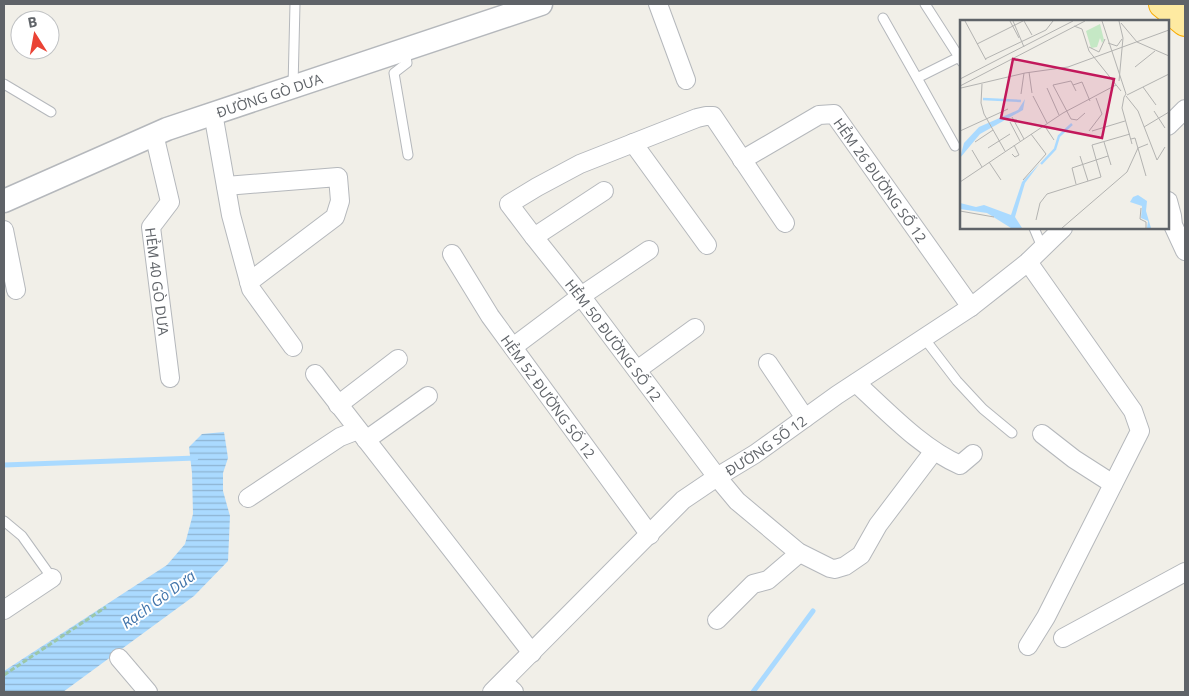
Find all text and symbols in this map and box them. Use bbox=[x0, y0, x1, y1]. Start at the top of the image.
north arrow bbox=[10, 10, 60, 60]
text: B bbox=[26, 12, 39, 32]
inset map bbox=[960, 20, 1169, 229]
street label: ĐƯỜNG GÒ DƯA bbox=[214, 68, 325, 121]
street label: HẺM 26 ĐƯỜNG SỐ 12 bbox=[830, 114, 932, 246]
street label: HẺM 40 GÒ DƯA bbox=[142, 226, 174, 337]
street label: HẺM 50 ĐƯỜNG SỐ 12 bbox=[561, 275, 666, 405]
street label: HẺM 52 ĐƯỜNG SỐ 12 bbox=[497, 331, 600, 462]
street label: ĐƯỜNG SỐ 12 bbox=[721, 411, 810, 480]
water label: Rạch Gò Dưa bbox=[117, 565, 199, 633]

